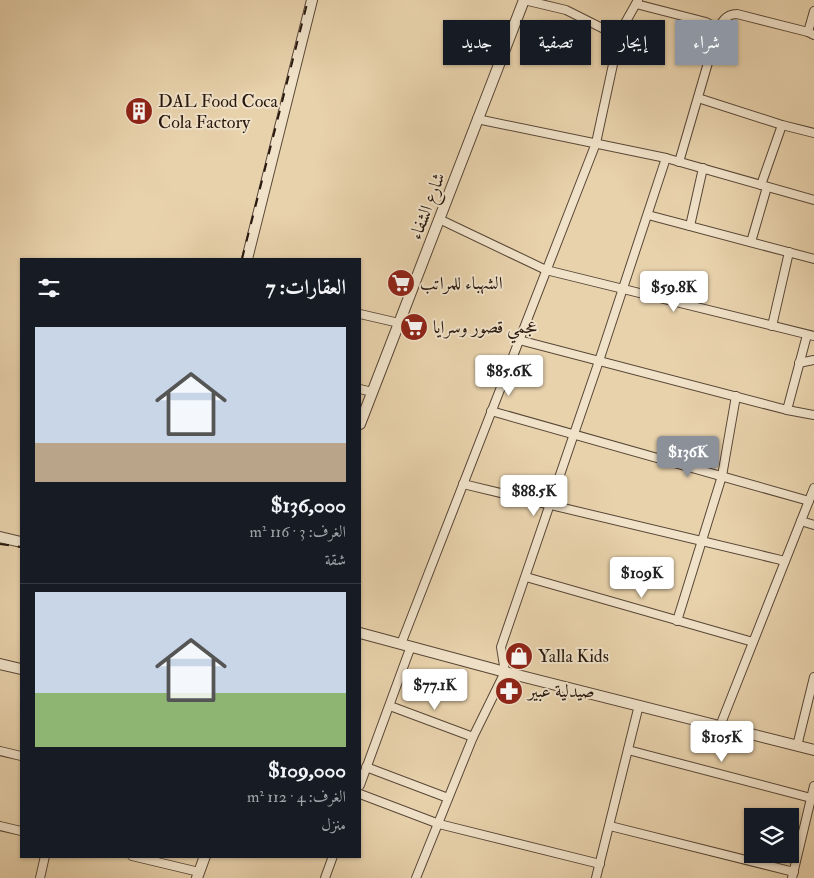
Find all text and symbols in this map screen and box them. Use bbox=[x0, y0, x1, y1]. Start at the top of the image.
chip: جديد bbox=[443, 20, 510, 65]
chip: تصفية bbox=[520, 20, 591, 65]
chip: إيجار bbox=[601, 20, 665, 65]
chip: شراء bbox=[675, 20, 738, 65]
place label: DAL Food Coca Cola Factory bbox=[158, 90, 279, 134]
building icon: DAL Food Coca Cola Factory bbox=[124, 96, 154, 126]
street label: شارع الشفاء bbox=[404, 169, 454, 244]
supermarket icon: الشهباء للمراتب bbox=[386, 268, 416, 298]
pin: $59.8K bbox=[633, 270, 715, 313]
place label: الشهباء للمراتب bbox=[420, 272, 503, 295]
icon: filters bbox=[35, 274, 63, 302]
text: العقارات: 7 bbox=[266, 274, 346, 301]
text: $59.8K bbox=[651, 277, 697, 297]
supermarket icon: عجمي قصور وسرايا bbox=[399, 312, 429, 342]
place label: عجمي قصور وسرايا bbox=[433, 316, 537, 344]
pin: $85.6K bbox=[468, 354, 550, 397]
icon: home bbox=[146, 359, 236, 449]
text: $85.6K bbox=[486, 361, 532, 381]
pin: $136K bbox=[653, 436, 723, 478]
text: $136K bbox=[668, 442, 708, 462]
pin: $88.5K bbox=[493, 474, 575, 517]
text: $88.5K bbox=[511, 481, 557, 501]
text: $136,000 bbox=[271, 492, 346, 519]
text: الغرف: 3 · 116 m² bbox=[250, 522, 346, 542]
text: شقة bbox=[325, 550, 346, 570]
pin: $109K bbox=[607, 556, 677, 599]
text: $109K bbox=[621, 563, 663, 583]
icon: home bbox=[146, 625, 236, 715]
shop icon: Yalla Kids bbox=[504, 641, 534, 671]
place label: Yalla Kids bbox=[538, 645, 609, 668]
pin: $77.1K bbox=[394, 668, 476, 711]
text: $77.1K bbox=[413, 675, 457, 695]
pharmacy icon: صيدلية عبير bbox=[494, 676, 524, 706]
place label: صيدلية عبير bbox=[526, 680, 594, 703]
pin: $105K bbox=[687, 720, 757, 763]
text: $105K bbox=[701, 727, 743, 747]
text: $109,000 bbox=[268, 757, 346, 784]
text: الغرف: 4 · 112 m² bbox=[247, 787, 346, 807]
map controls bbox=[744, 808, 799, 863]
button: layers bbox=[744, 808, 799, 863]
text: منزل bbox=[321, 815, 346, 835]

